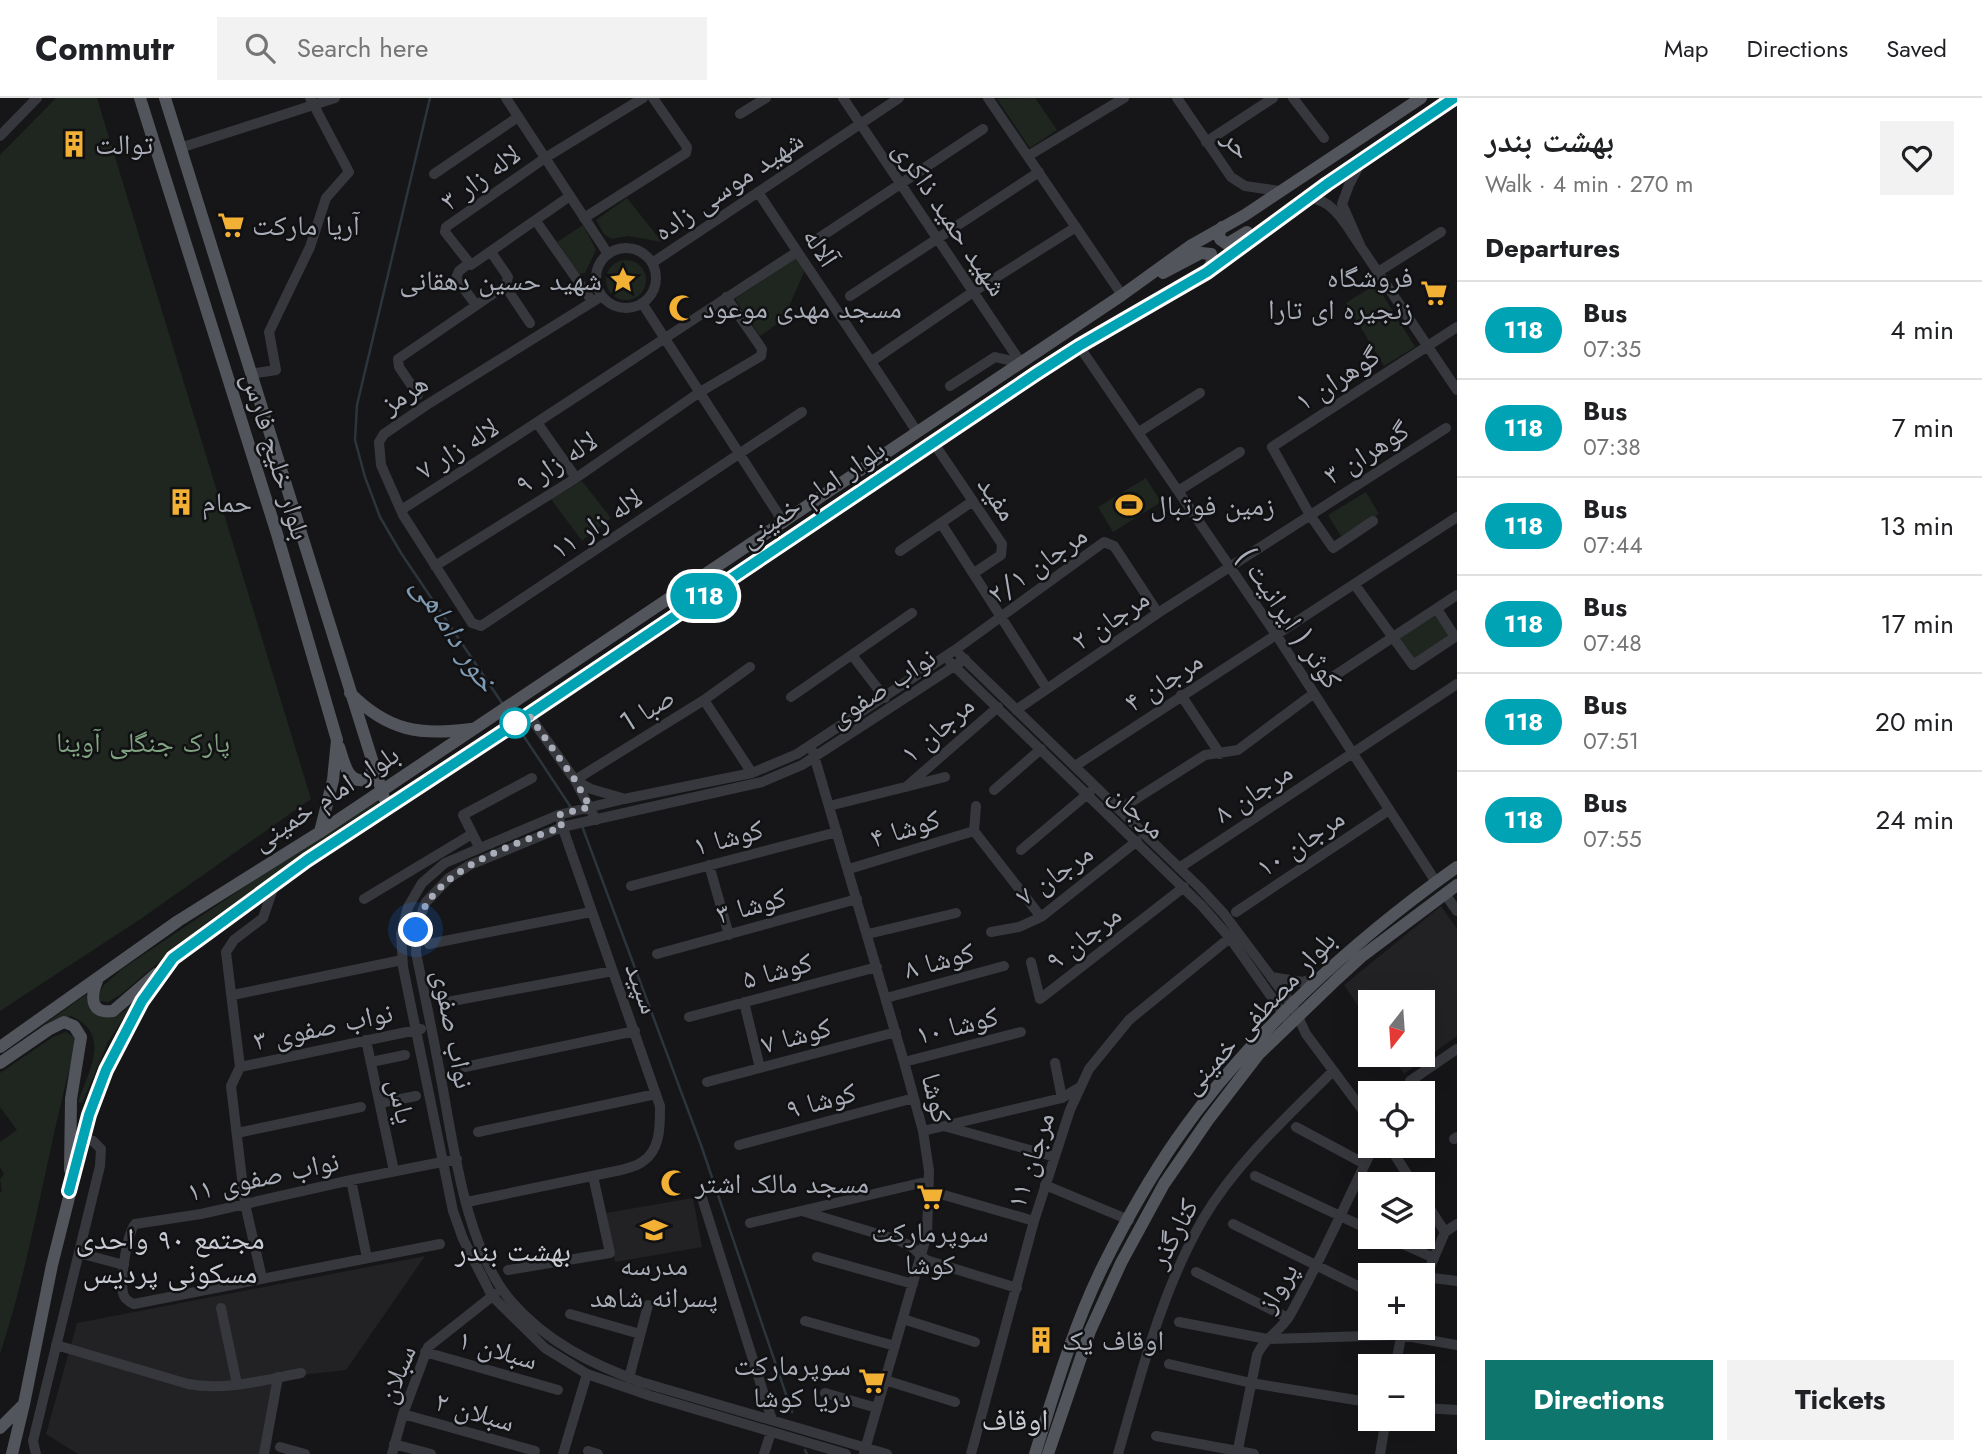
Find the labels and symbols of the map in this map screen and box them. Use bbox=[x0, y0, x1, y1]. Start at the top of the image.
street label: حر bbox=[1212, 119, 1263, 168]
street label: شهید موسی زاده bbox=[645, 120, 812, 251]
place label: توالت bbox=[95, 124, 153, 165]
building icon: توالت bbox=[59, 129, 89, 159]
street label: شهید حمید ذاکری bbox=[883, 132, 1018, 305]
street label: لاله زار ۳ bbox=[432, 134, 529, 221]
place label: آریا مارکت bbox=[252, 205, 361, 246]
supermarket icon: آریا مارکت bbox=[216, 210, 246, 240]
street label: آلاله bbox=[793, 219, 849, 276]
place label: فروشگاه زنجیره ای تارا bbox=[1268, 257, 1413, 330]
place label: شهید حسین دهقانی bbox=[399, 260, 602, 301]
place icon: شهید حسین دهقانی bbox=[608, 265, 638, 295]
supermarket icon: فروشگاه زنجیره ای تارا bbox=[1419, 278, 1449, 308]
place label: مسجد مهدی موعود bbox=[703, 288, 902, 329]
mosque icon: مسجد مهدی موعود bbox=[667, 293, 697, 323]
street label: گوهران ۱ bbox=[1287, 335, 1388, 421]
street label: هرمز bbox=[371, 363, 436, 425]
street label: بلوار خلیج فارس bbox=[232, 367, 321, 545]
street label: لاله زار ۷ bbox=[408, 407, 507, 490]
street label: گوهران ۳ bbox=[1315, 410, 1417, 495]
street label: لاله زار ۹ bbox=[507, 421, 605, 504]
street label: بلوار امام خمینی bbox=[731, 429, 894, 558]
street label: مفید bbox=[967, 467, 1028, 529]
street label: لاله زار ۱۱ bbox=[542, 478, 651, 569]
place label: حمام bbox=[202, 482, 252, 523]
place label: زمین فوتبال bbox=[1150, 485, 1275, 526]
building icon: حمام bbox=[166, 487, 196, 517]
sports icon: زمین فوتبال bbox=[1114, 490, 1144, 520]
street label: مرجان ۲/۱ bbox=[979, 515, 1095, 614]
street label: کوثر ( ایرانیت ) bbox=[1227, 539, 1352, 698]
water label: خور داماهی bbox=[402, 567, 509, 701]
line badge: 118 bbox=[664, 573, 744, 619]
street label: مرجان ۲ bbox=[1063, 578, 1158, 661]
street label: نواب صفوی bbox=[820, 637, 944, 737]
street label: مرجان ۴ bbox=[1116, 641, 1211, 722]
street label: صبا 1 bbox=[612, 677, 683, 742]
street label: مرجان ۱ bbox=[891, 686, 983, 773]
unlabelled marker bbox=[500, 708, 530, 738]
park label: پارک جنگلی آوینا bbox=[56, 722, 230, 763]
street label: بلوار امام خمینی bbox=[243, 734, 407, 861]
street label: مرجان ۸ bbox=[1206, 752, 1301, 833]
street label: مرجان bbox=[1100, 774, 1176, 849]
street label: کوشا ۴ bbox=[865, 798, 946, 858]
street label: مرجان ۱۰ bbox=[1248, 798, 1353, 887]
street label: کوشا ۱ bbox=[688, 808, 768, 867]
street label: مرجان ۷ bbox=[1007, 833, 1101, 916]
street label: کوشا ۳ bbox=[711, 876, 791, 935]
street label: مرجان ۹ bbox=[1037, 895, 1130, 980]
your location bbox=[398, 912, 433, 947]
street label: بلوار مصطفی خمینی bbox=[1171, 921, 1345, 1103]
street label: کوشا ۸ bbox=[899, 931, 979, 990]
street label: کوشا ۵ bbox=[737, 941, 817, 1000]
street label: سپید bbox=[614, 957, 671, 1020]
street label: نواب صفوی bbox=[422, 966, 485, 1092]
north arrow bbox=[1358, 990, 1435, 1068]
street label: نواب صفوی ۳ bbox=[250, 992, 397, 1061]
street label: کوشا ۱۰ bbox=[912, 995, 1003, 1056]
street label: کوشا ۷ bbox=[756, 1006, 836, 1065]
street label: کوشا bbox=[911, 1069, 963, 1128]
street label: کوشا ۹ bbox=[781, 1071, 861, 1130]
street label: یاس bbox=[377, 1075, 426, 1127]
street label: مرجان ۱۱ bbox=[996, 1107, 1065, 1214]
street label: نواب صفوی ۱۱ bbox=[183, 1140, 343, 1213]
place label: مسجد مالک اشتر bbox=[694, 1163, 869, 1204]
mosque icon: مسجد مالک اشتر bbox=[659, 1168, 689, 1198]
supermarket icon: سوپرمارکت کوشا bbox=[915, 1182, 945, 1212]
street label: کنارگذر bbox=[1138, 1191, 1209, 1276]
place label: سوپرمارکت کوشا bbox=[871, 1212, 989, 1285]
school or university icon: مدرسه پسرانه شاهد bbox=[639, 1215, 669, 1245]
district label: مجتمع ٩٠ واحدی مسکونی پردیس bbox=[75, 1217, 265, 1294]
district label: بهشت بندر bbox=[454, 1229, 571, 1272]
place label: مدرسه پسرانه شاهد bbox=[590, 1245, 718, 1318]
street label: پرواز bbox=[1246, 1255, 1308, 1321]
street label: سبلان ۱ bbox=[453, 1319, 542, 1380]
place label: اوقاف یک bbox=[1062, 1320, 1164, 1361]
building icon: اوقاف یک bbox=[1026, 1325, 1056, 1355]
street label: سبلان bbox=[366, 1339, 427, 1410]
place label: سوپرمارکت دریا کوشا bbox=[733, 1345, 851, 1418]
supermarket icon: سوپرمارکت دریا کوشا bbox=[857, 1366, 887, 1396]
street label: سبلان ۲ bbox=[430, 1381, 519, 1442]
district label: اوقاف bbox=[982, 1398, 1048, 1441]

